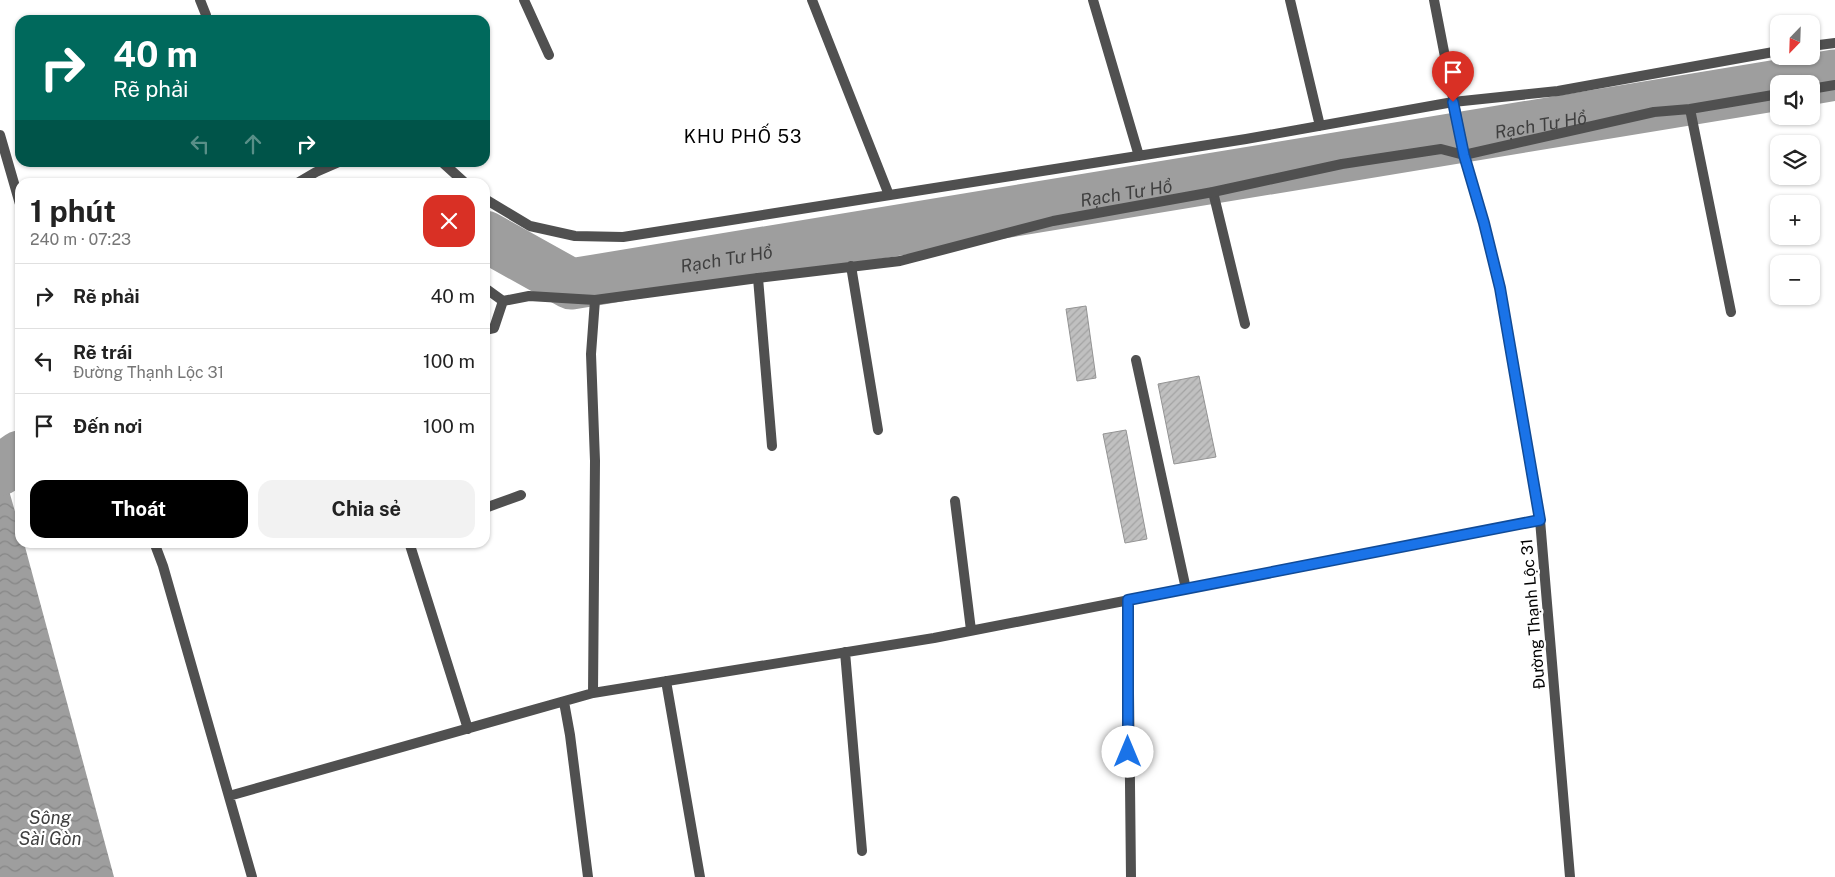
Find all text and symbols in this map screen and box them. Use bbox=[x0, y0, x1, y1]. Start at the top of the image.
north arrow bbox=[1770, 15, 1820, 65]
map controls bbox=[1770, 15, 1820, 305]
text: 40 m bbox=[113, 34, 198, 75]
icon: right bbox=[30, 35, 95, 100]
pin bbox=[1432, 51, 1474, 102]
icon: arrive bbox=[1439, 58, 1467, 86]
button: sound bbox=[1770, 75, 1820, 125]
text: Rẽ phải bbox=[113, 76, 189, 102]
water label: Rạch Tư Hổ bbox=[1493, 106, 1588, 142]
district label: KHU PHỐ 53 bbox=[684, 123, 802, 147]
icon: left bbox=[186, 130, 214, 158]
icon: ahead bbox=[239, 130, 267, 158]
icon: right bbox=[292, 130, 320, 158]
button: layers bbox=[1770, 135, 1820, 185]
water label: Rạch Tư Hổ bbox=[1078, 175, 1174, 210]
text: 1 phút bbox=[30, 193, 116, 229]
button: close bbox=[423, 195, 475, 247]
button: + bbox=[1770, 195, 1820, 245]
text: 240 m · 07:23 bbox=[30, 230, 131, 249]
water label: Rạch Tư Hổ bbox=[679, 240, 774, 276]
button: − bbox=[1770, 255, 1820, 305]
icon: right bbox=[30, 282, 58, 310]
text: Rẽ phải bbox=[73, 285, 140, 307]
text: 40 m bbox=[430, 285, 475, 307]
text: Rẽ trái bbox=[73, 341, 132, 363]
icon: left bbox=[30, 347, 58, 375]
text: 100 m bbox=[423, 350, 475, 372]
text: Đường Thạnh Lộc 31 bbox=[73, 363, 224, 382]
icon: arrive bbox=[30, 412, 58, 440]
text: Đến nơi bbox=[73, 415, 142, 437]
text: 100 m bbox=[423, 415, 475, 437]
button: Thoát bbox=[30, 480, 248, 538]
button: Chia sẻ bbox=[258, 480, 475, 538]
street label: Đường Thạnh Lộc 31 bbox=[1517, 538, 1549, 690]
position arrow bbox=[1101, 725, 1153, 777]
water label: Sông Sài Gòn bbox=[19, 807, 81, 849]

